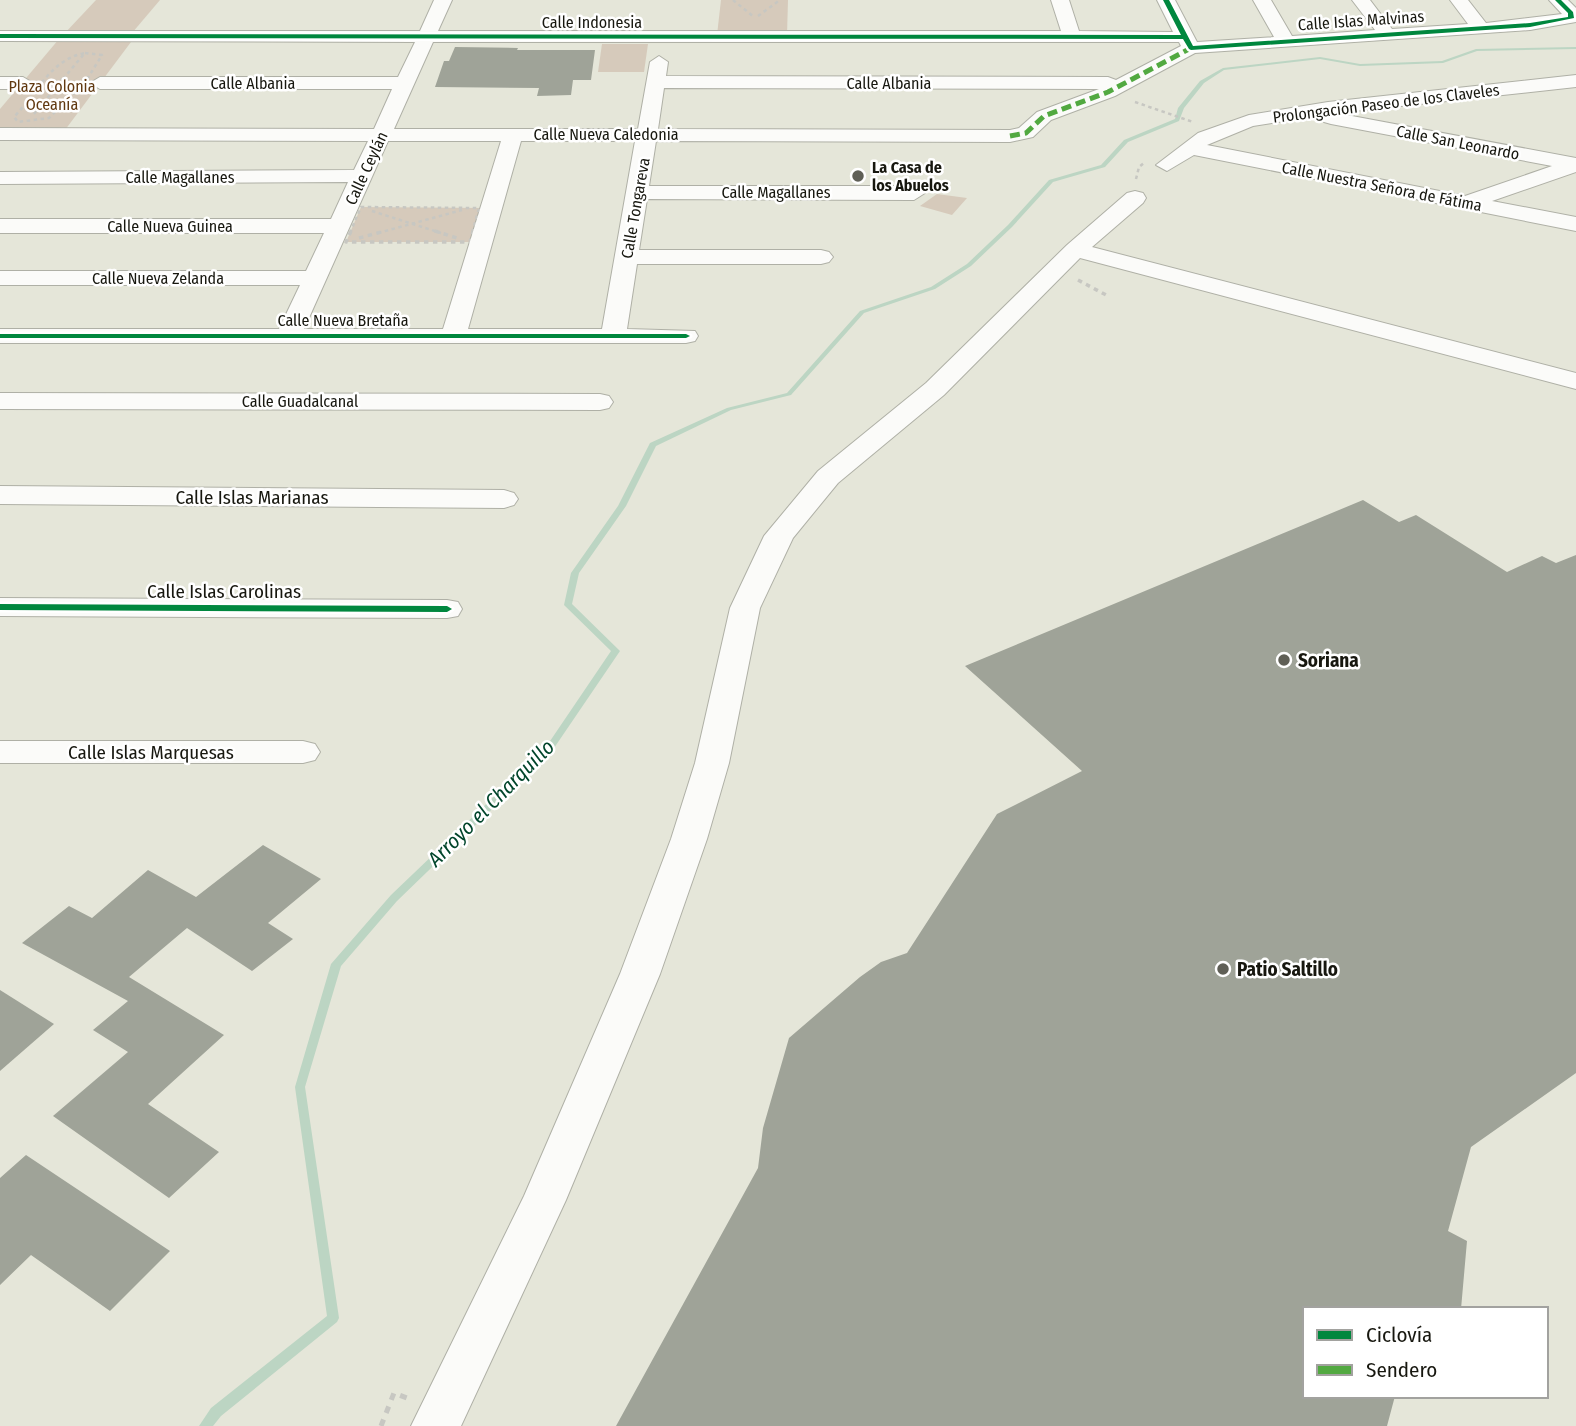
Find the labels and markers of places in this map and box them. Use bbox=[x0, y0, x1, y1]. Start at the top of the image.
place label: La Casa de los Abuelos bbox=[872, 158, 949, 195]
marker: La Casa de los Abuelos bbox=[850, 168, 866, 184]
place label: Soriana bbox=[1298, 649, 1359, 672]
marker: Soriana bbox=[1276, 652, 1292, 668]
place label: Patio Saltillo bbox=[1237, 958, 1338, 981]
marker: Patio Saltillo bbox=[1215, 961, 1231, 977]

